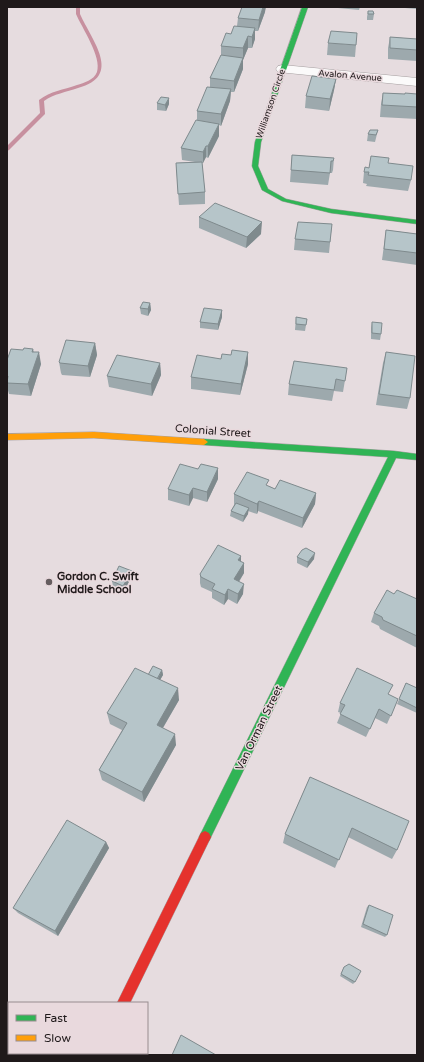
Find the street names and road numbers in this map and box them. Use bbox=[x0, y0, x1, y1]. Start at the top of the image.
street label: Williamson Circle bbox=[254, 68, 288, 140]
street label: Avalon Avenue bbox=[318, 68, 382, 84]
street label: Colonial Street bbox=[175, 422, 251, 440]
street label: Van Orman Street bbox=[233, 683, 285, 773]

